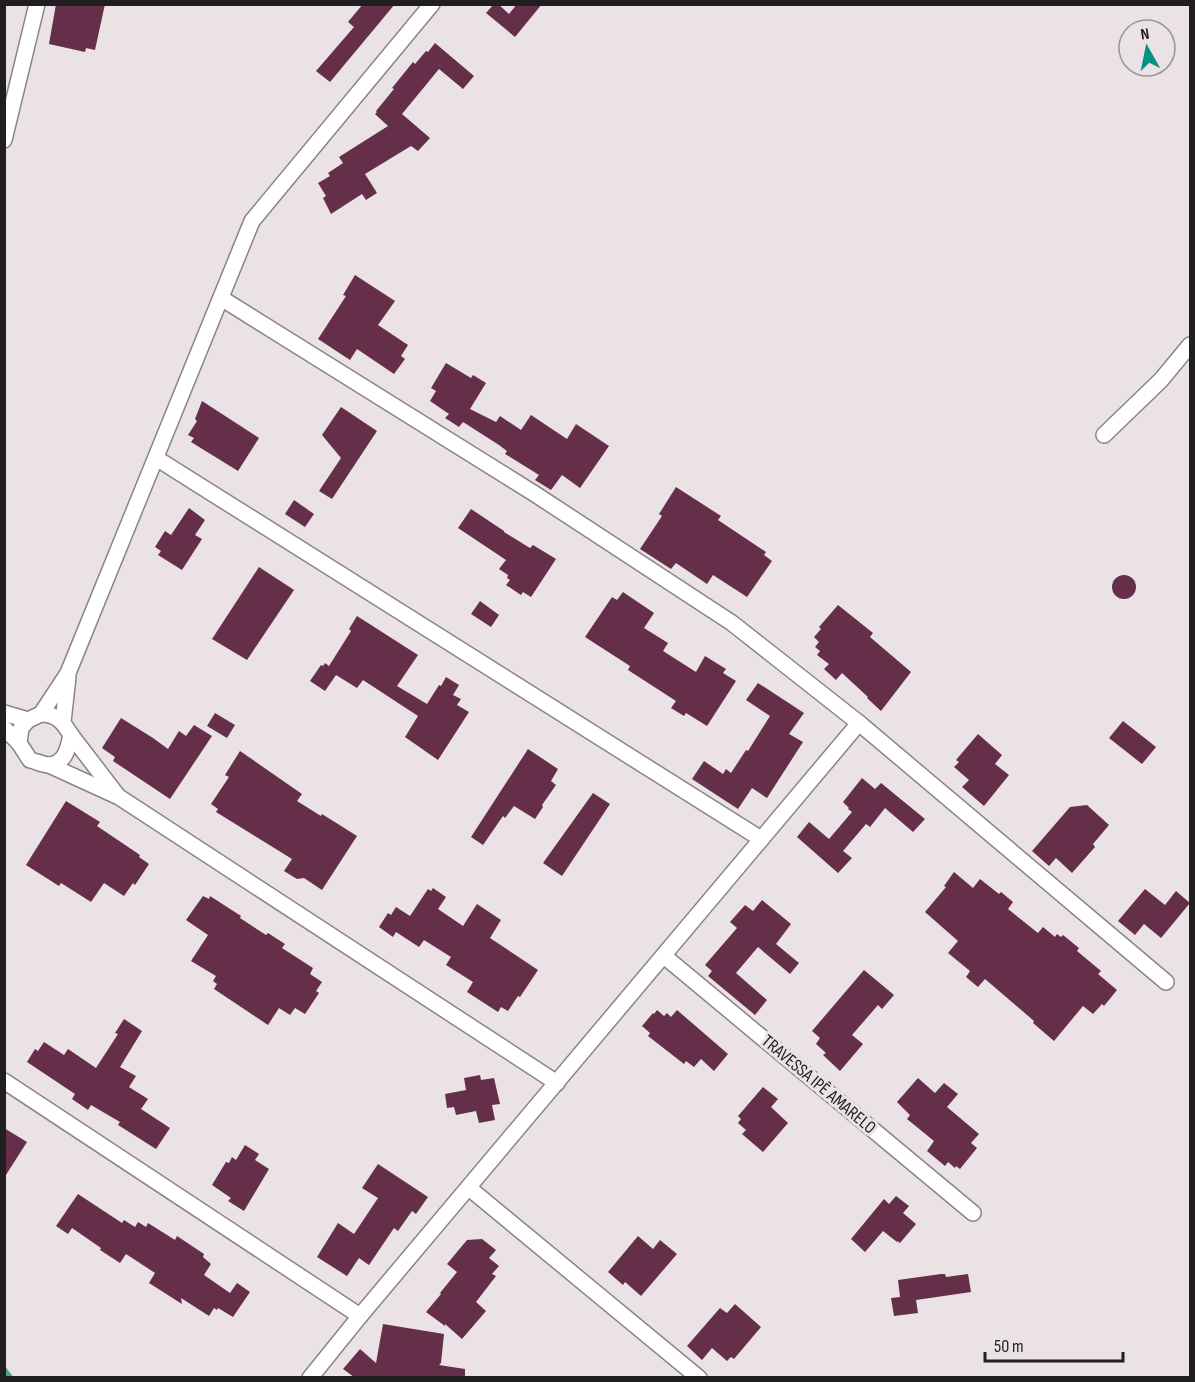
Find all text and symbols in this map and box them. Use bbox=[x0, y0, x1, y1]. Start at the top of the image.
north arrow bbox=[1117, 18, 1177, 78]
text: N bbox=[1139, 25, 1151, 45]
street label: TRAVESSA IPÊ AMARELO bbox=[757, 1031, 880, 1138]
scale bar bbox=[985, 1325, 1123, 1363]
text: 50 m bbox=[994, 1336, 1024, 1357]

